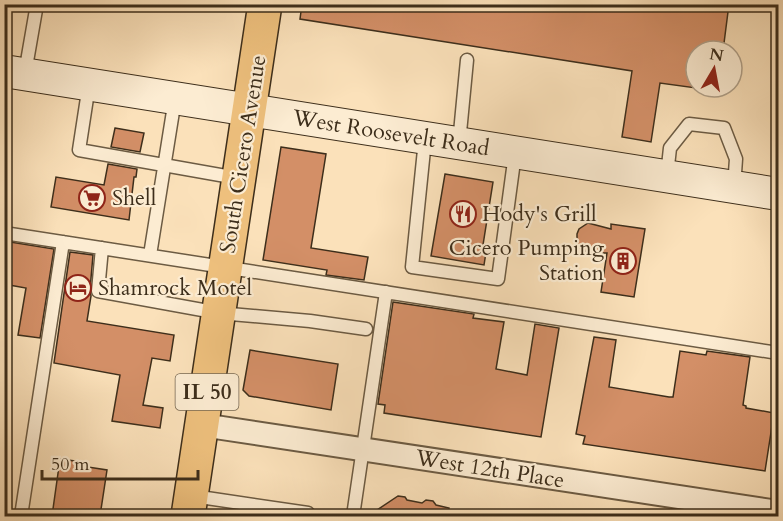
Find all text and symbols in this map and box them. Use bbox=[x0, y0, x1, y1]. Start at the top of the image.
north arrow bbox=[684, 39, 744, 99]
text: N bbox=[708, 43, 725, 67]
street label: South Cicero Avenue bbox=[213, 53, 273, 255]
street label: West Roosevelt Road bbox=[289, 102, 492, 163]
supermarket icon: Shell bbox=[77, 183, 107, 213]
place label: Shell bbox=[112, 183, 157, 213]
restaurant icon: Hody's Grill bbox=[448, 199, 478, 229]
place label: Hody's Grill bbox=[482, 199, 597, 229]
place label: Cicero Pumping Station bbox=[449, 233, 605, 288]
building icon: Cicero Pumping Station bbox=[608, 246, 638, 276]
hotel icon: Shamrock Motel bbox=[63, 273, 93, 303]
place label: Shamrock Motel bbox=[98, 273, 252, 303]
road number: IL 50 bbox=[176, 374, 238, 410]
street label: West 12th Place bbox=[413, 442, 566, 496]
scale bar bbox=[42, 443, 198, 481]
text: 50 m bbox=[51, 452, 90, 477]

